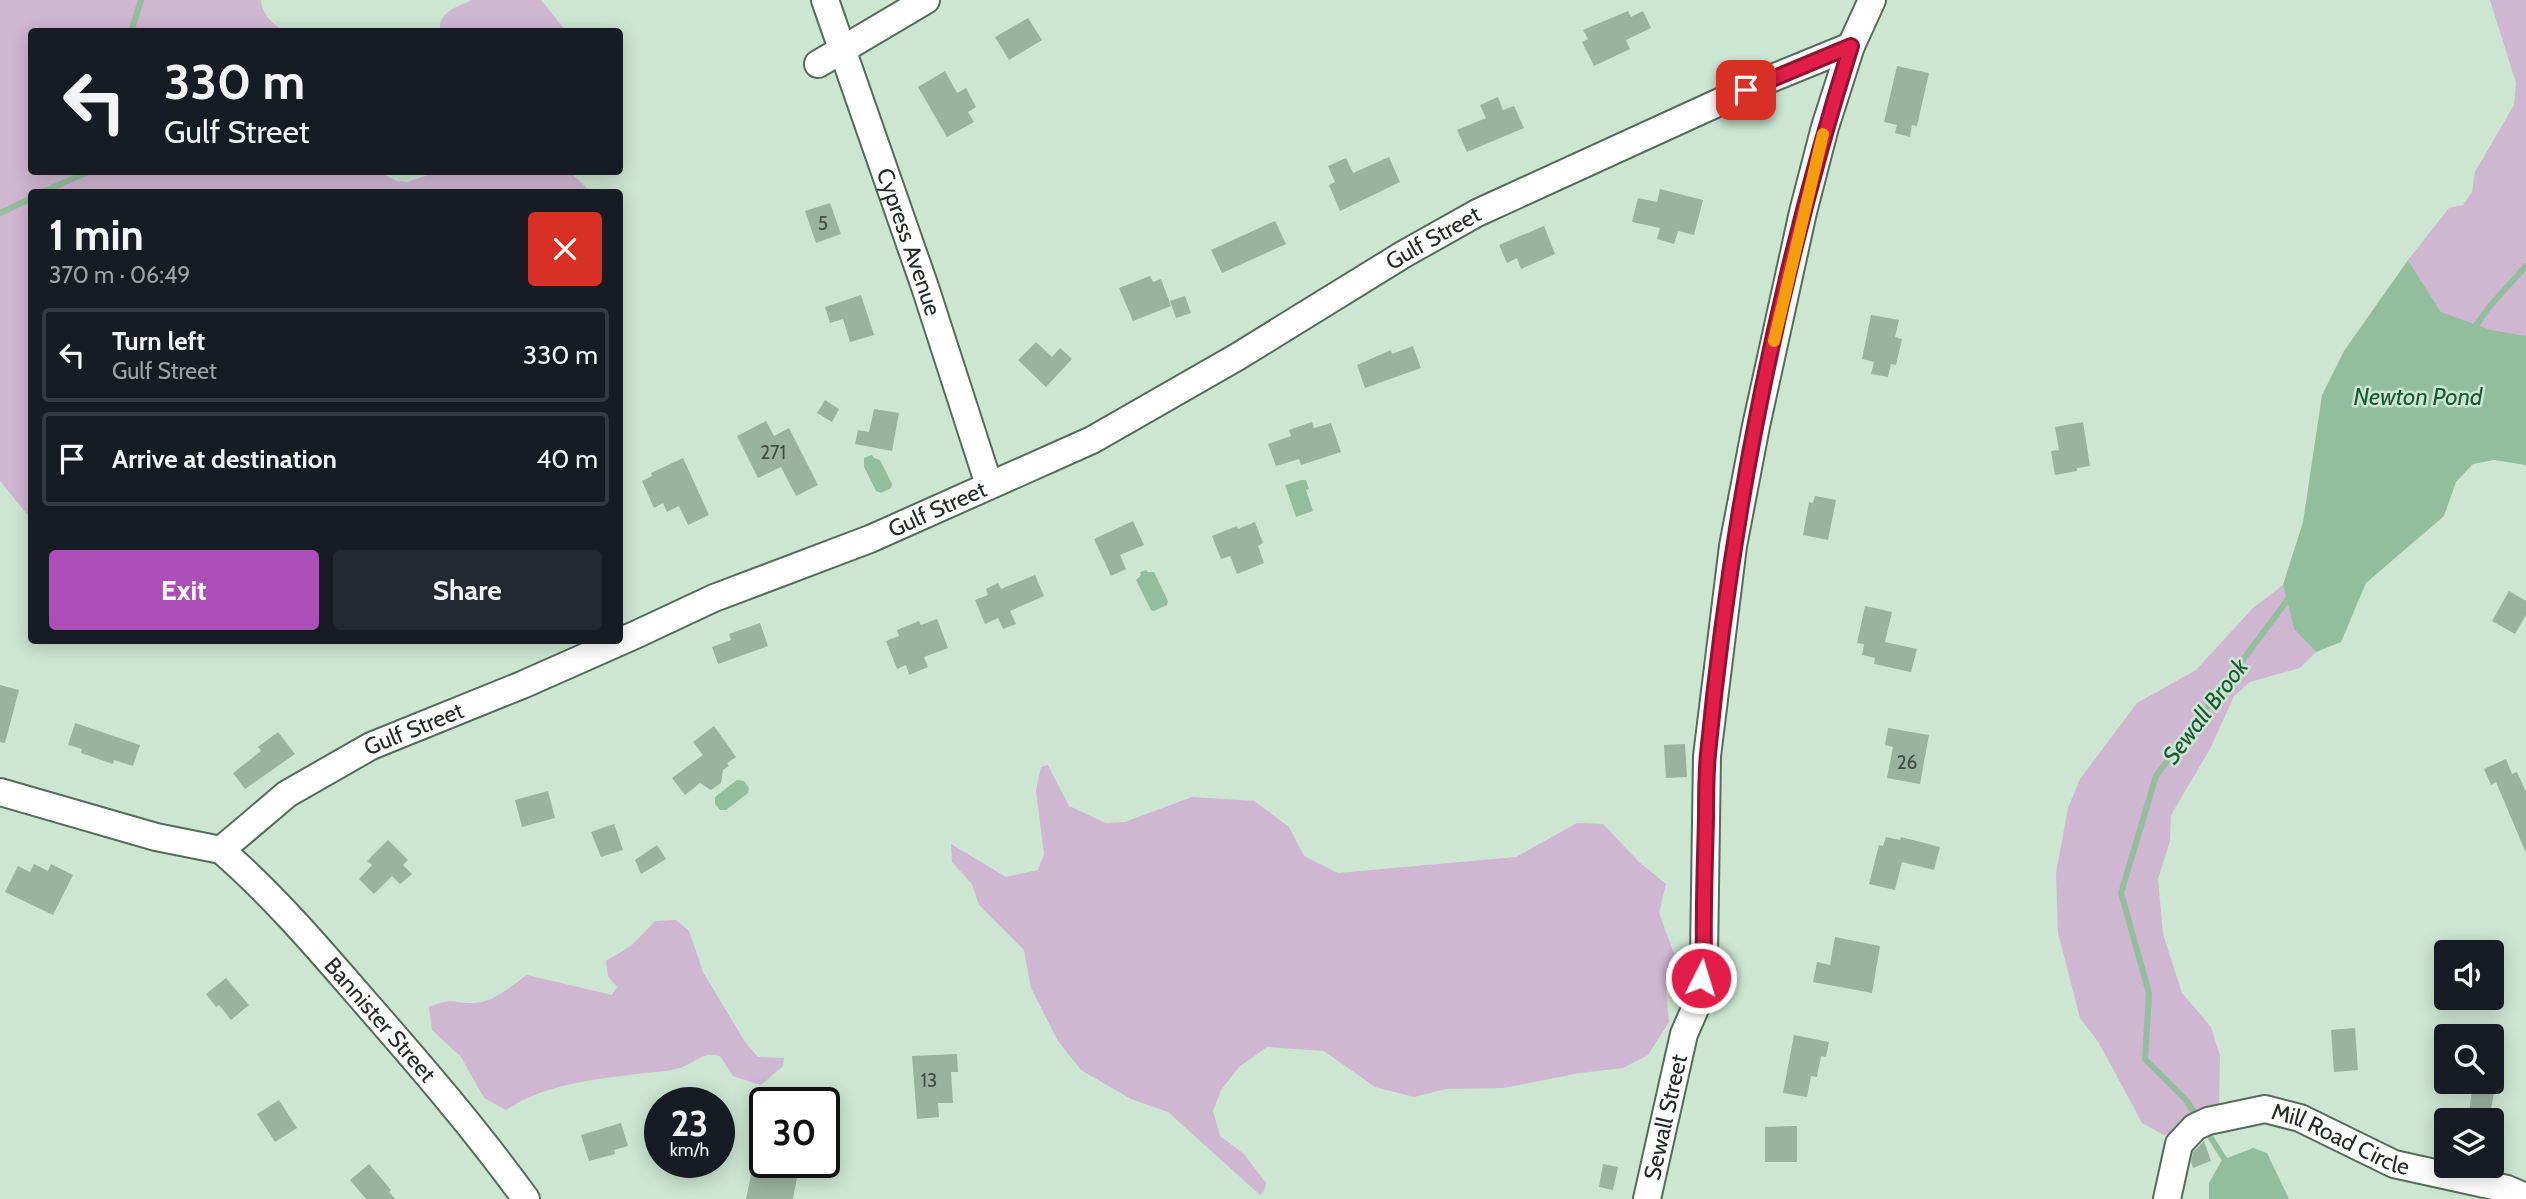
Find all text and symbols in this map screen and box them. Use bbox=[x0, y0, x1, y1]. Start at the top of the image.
text: 330 m bbox=[164, 52, 305, 111]
icon: left bbox=[49, 56, 140, 147]
pin bbox=[1716, 60, 1776, 120]
icon: arrive bbox=[1727, 71, 1765, 109]
text: Gulf Street bbox=[164, 112, 310, 151]
street label: Cypress Avenue bbox=[871, 164, 947, 319]
street label: Gulf Street bbox=[1380, 200, 1486, 276]
text: 1 min bbox=[49, 209, 144, 261]
button: close bbox=[528, 212, 602, 286]
house number: 5 bbox=[818, 212, 828, 235]
text: 370 m · 06:49 bbox=[49, 261, 190, 289]
text: Turn left bbox=[112, 325, 205, 357]
icon: left bbox=[53, 336, 91, 374]
text: 330 m bbox=[523, 339, 598, 371]
text: Gulf Street bbox=[112, 357, 217, 385]
water label: Newton Pond bbox=[2353, 382, 2483, 411]
icon: arrive bbox=[53, 440, 91, 478]
house number: 271 bbox=[760, 441, 786, 464]
text: Arrive at destination bbox=[112, 443, 337, 475]
text: 40 m bbox=[536, 443, 598, 475]
street label: Gulf Street bbox=[884, 475, 991, 543]
button: Exit bbox=[49, 550, 319, 630]
button: Share bbox=[333, 550, 602, 630]
water label: Sewall Brook bbox=[2156, 652, 2254, 769]
street label: Gulf Street bbox=[360, 696, 468, 761]
house number: 26 bbox=[1897, 751, 1917, 774]
map controls bbox=[2434, 940, 2504, 1178]
button: sound bbox=[2434, 940, 2504, 1010]
position arrow bbox=[1664, 941, 1738, 1015]
street label: Bannister Street bbox=[319, 952, 442, 1088]
button: search bbox=[2434, 1024, 2504, 1094]
street label: Sewall Street bbox=[1638, 1051, 1693, 1183]
house number: 13 bbox=[921, 1069, 937, 1092]
speed limit sign: 30 bbox=[749, 1087, 840, 1178]
street label: Mill Road Circle bbox=[2269, 1097, 2412, 1181]
text: 23 bbox=[671, 1102, 708, 1145]
button: layers bbox=[2434, 1108, 2504, 1178]
text: km/h bbox=[670, 1139, 709, 1161]

